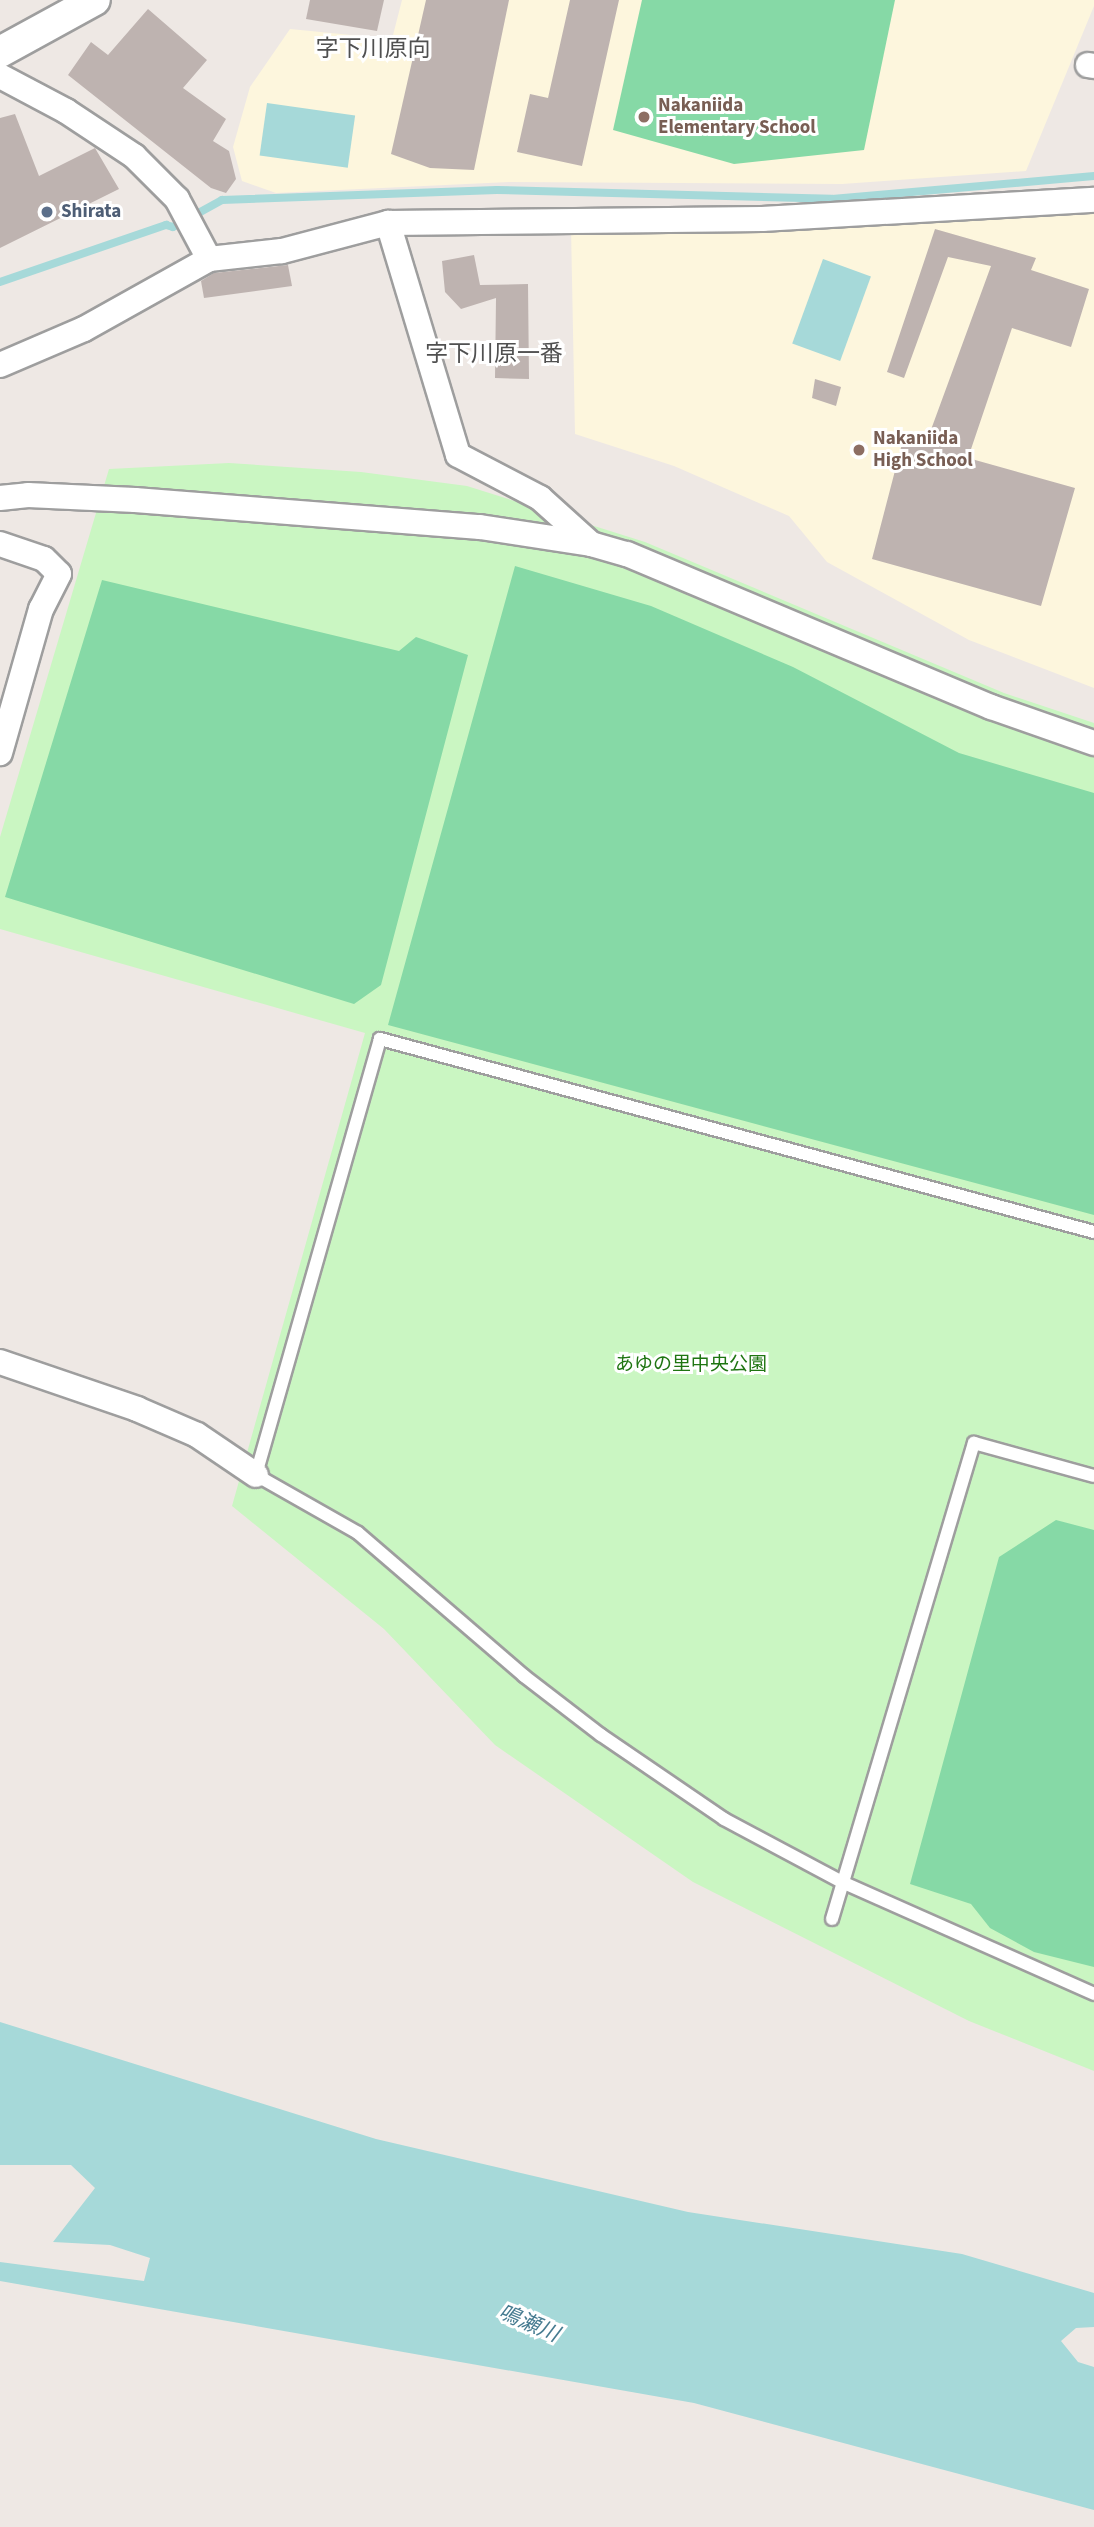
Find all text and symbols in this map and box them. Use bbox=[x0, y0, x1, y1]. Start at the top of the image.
district label: 字下川原向 bbox=[316, 35, 430, 63]
place label: Nakaniida Elementary School bbox=[658, 95, 816, 139]
marker: Nakaniida Elementary School bbox=[636, 109, 652, 125]
place label: Shirata bbox=[61, 201, 121, 223]
marker: Shirata bbox=[39, 204, 55, 220]
district label: 字下川原一番 bbox=[425, 340, 563, 368]
place label: Nakaniida High School bbox=[873, 428, 973, 472]
marker: Nakaniida High School bbox=[851, 442, 867, 458]
park label: あゆの里中央公園 bbox=[615, 1354, 767, 1376]
water label: 鳴瀬川 bbox=[495, 2299, 563, 2347]

